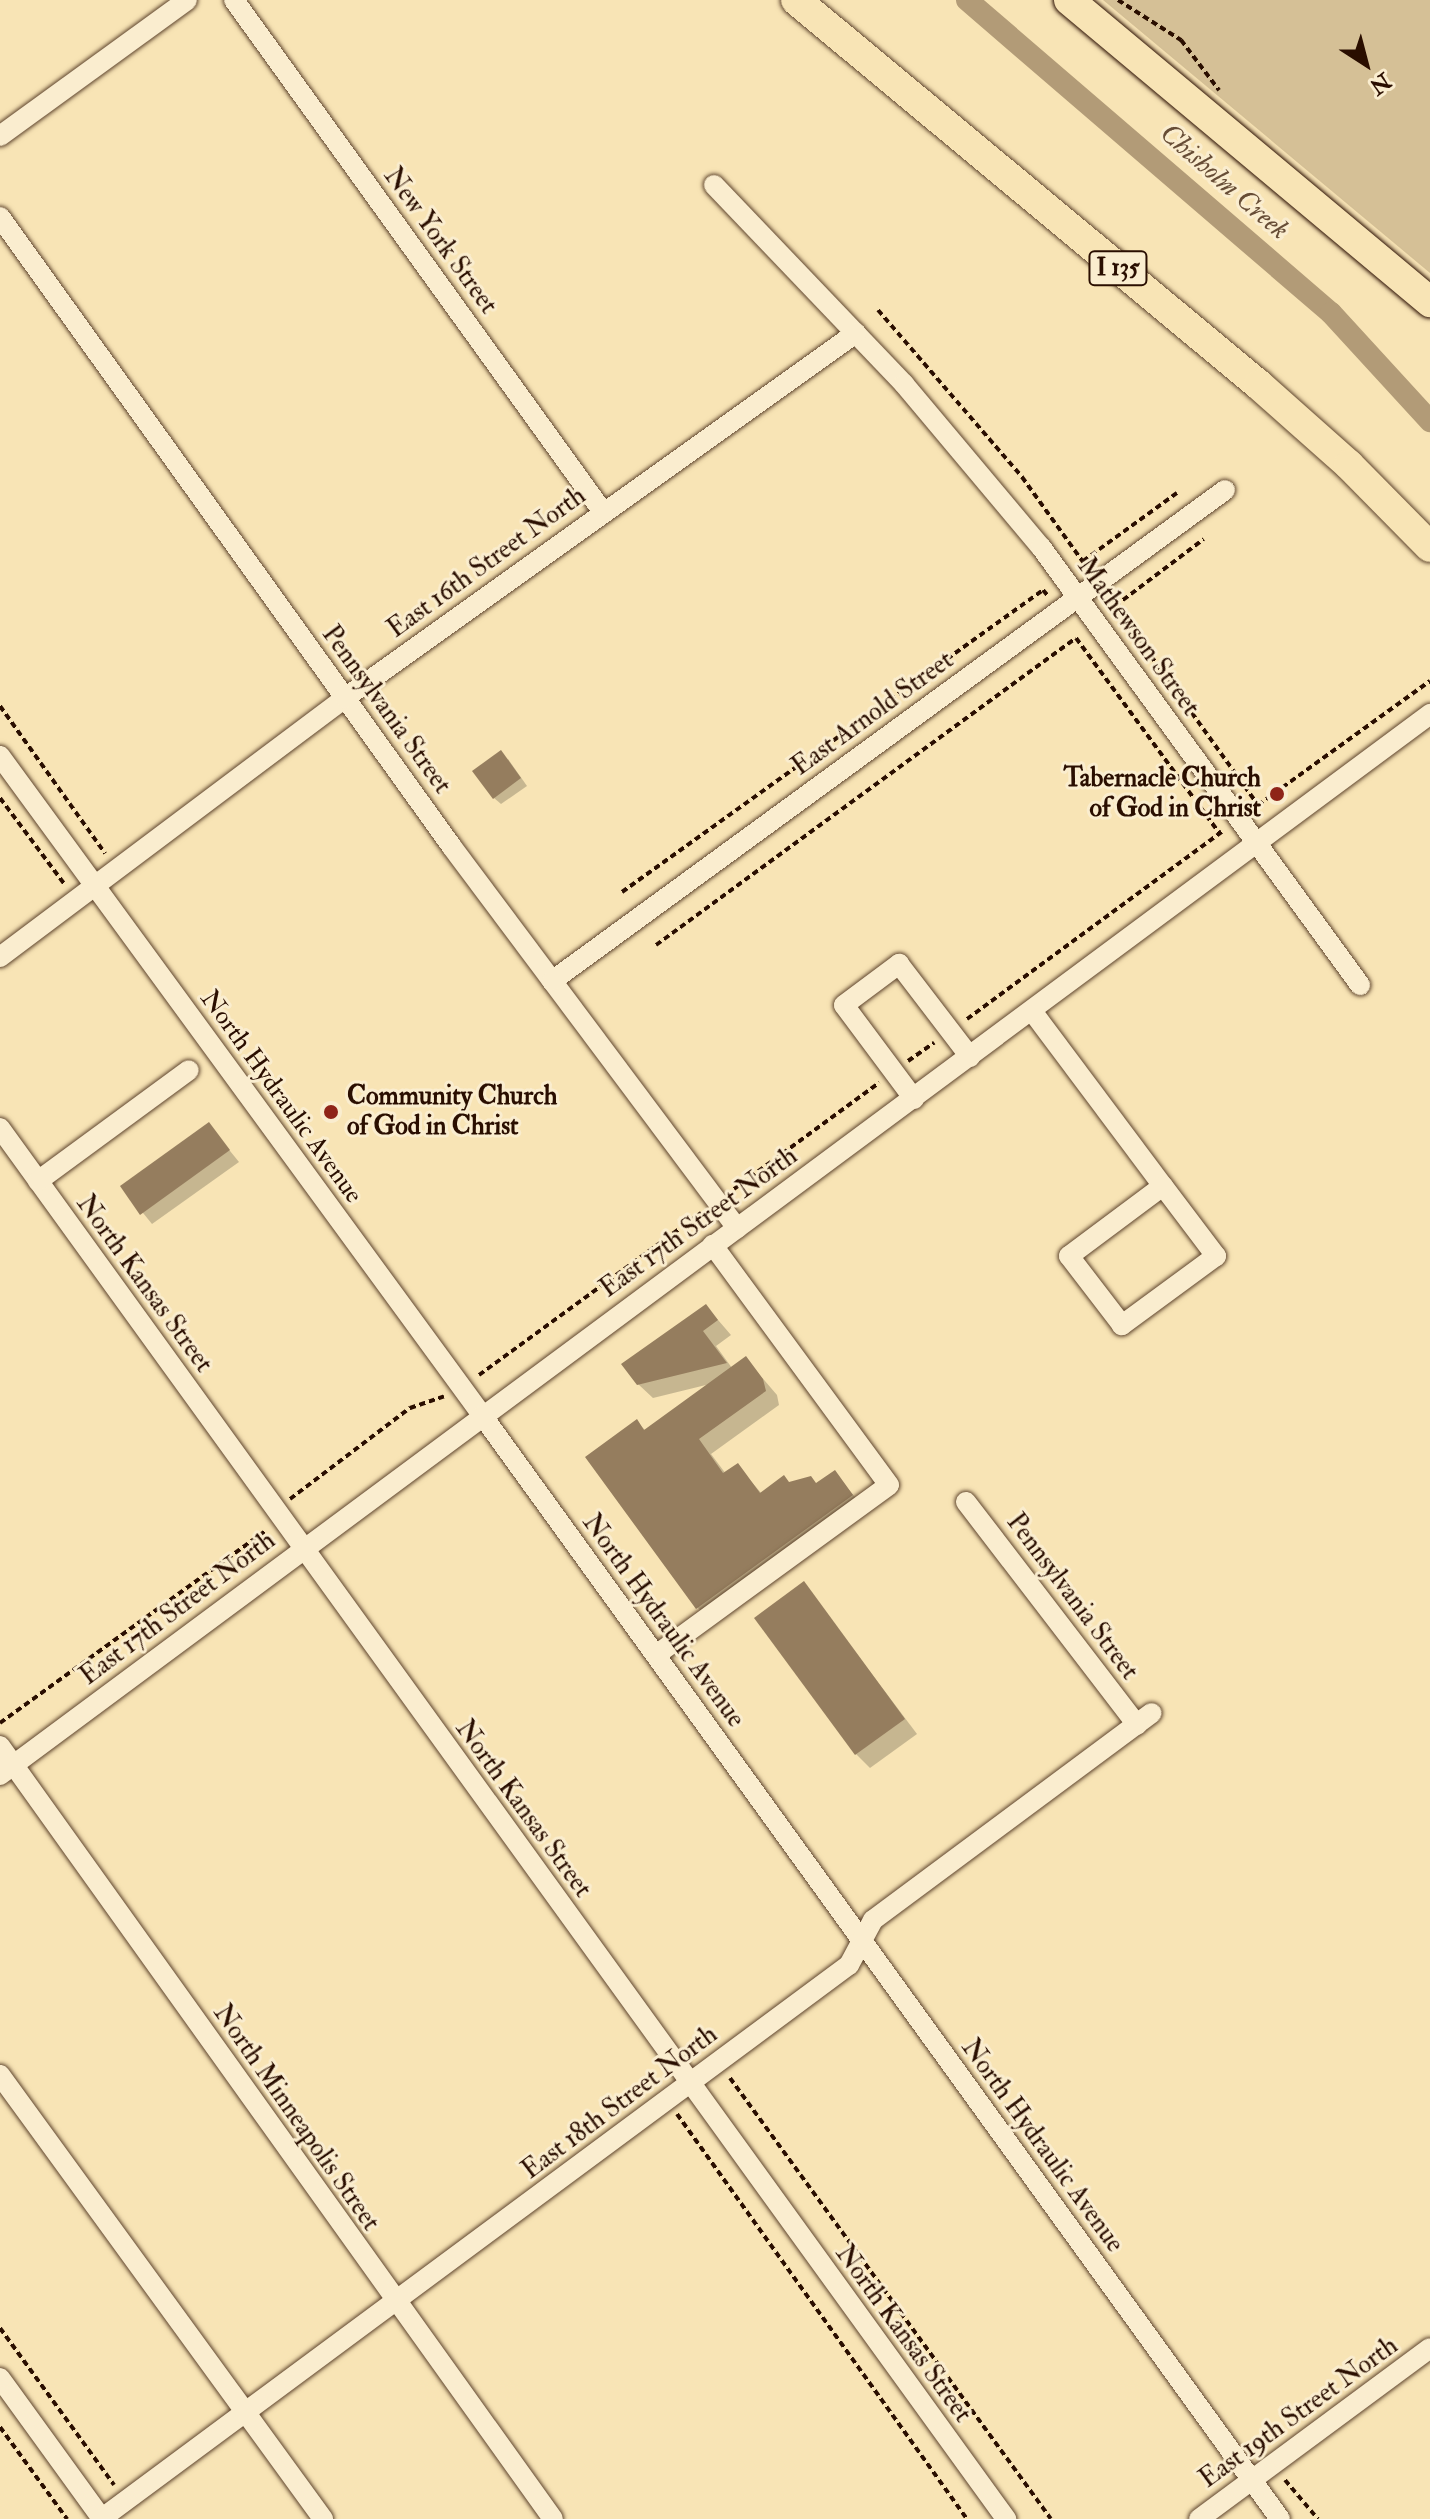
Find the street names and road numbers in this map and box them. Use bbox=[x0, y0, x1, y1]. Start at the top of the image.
street label: New York Street bbox=[376, 162, 504, 320]
road number: I 135 bbox=[1088, 248, 1148, 288]
street label: East 16th Street North bbox=[382, 481, 592, 645]
street label: Mathewson Street bbox=[1070, 552, 1206, 722]
street label: Pennsylvania Street bbox=[315, 620, 457, 800]
street label: East Arnold Street bbox=[786, 645, 960, 783]
street label: North Hydraulic Avenue bbox=[193, 984, 369, 1210]
street label: East 17th Street North bbox=[594, 1141, 804, 1305]
street label: North Kansas Street bbox=[69, 1189, 219, 1379]
street label: North Hydraulic Avenue bbox=[575, 1508, 751, 1734]
street label: Pennsylvania Street bbox=[999, 1508, 1145, 1686]
street label: East 17th Street North bbox=[74, 1526, 282, 1692]
street label: North Kansas Street bbox=[448, 1714, 598, 1904]
street label: North Minneapolis Street bbox=[206, 1999, 386, 2237]
street label: East 18th Street North bbox=[516, 2019, 724, 2187]
street label: North Hydraulic Avenue bbox=[954, 2033, 1130, 2259]
street label: North Kansas Street bbox=[828, 2239, 978, 2429]
street label: East 19th Street North bbox=[1194, 2331, 1404, 2495]

